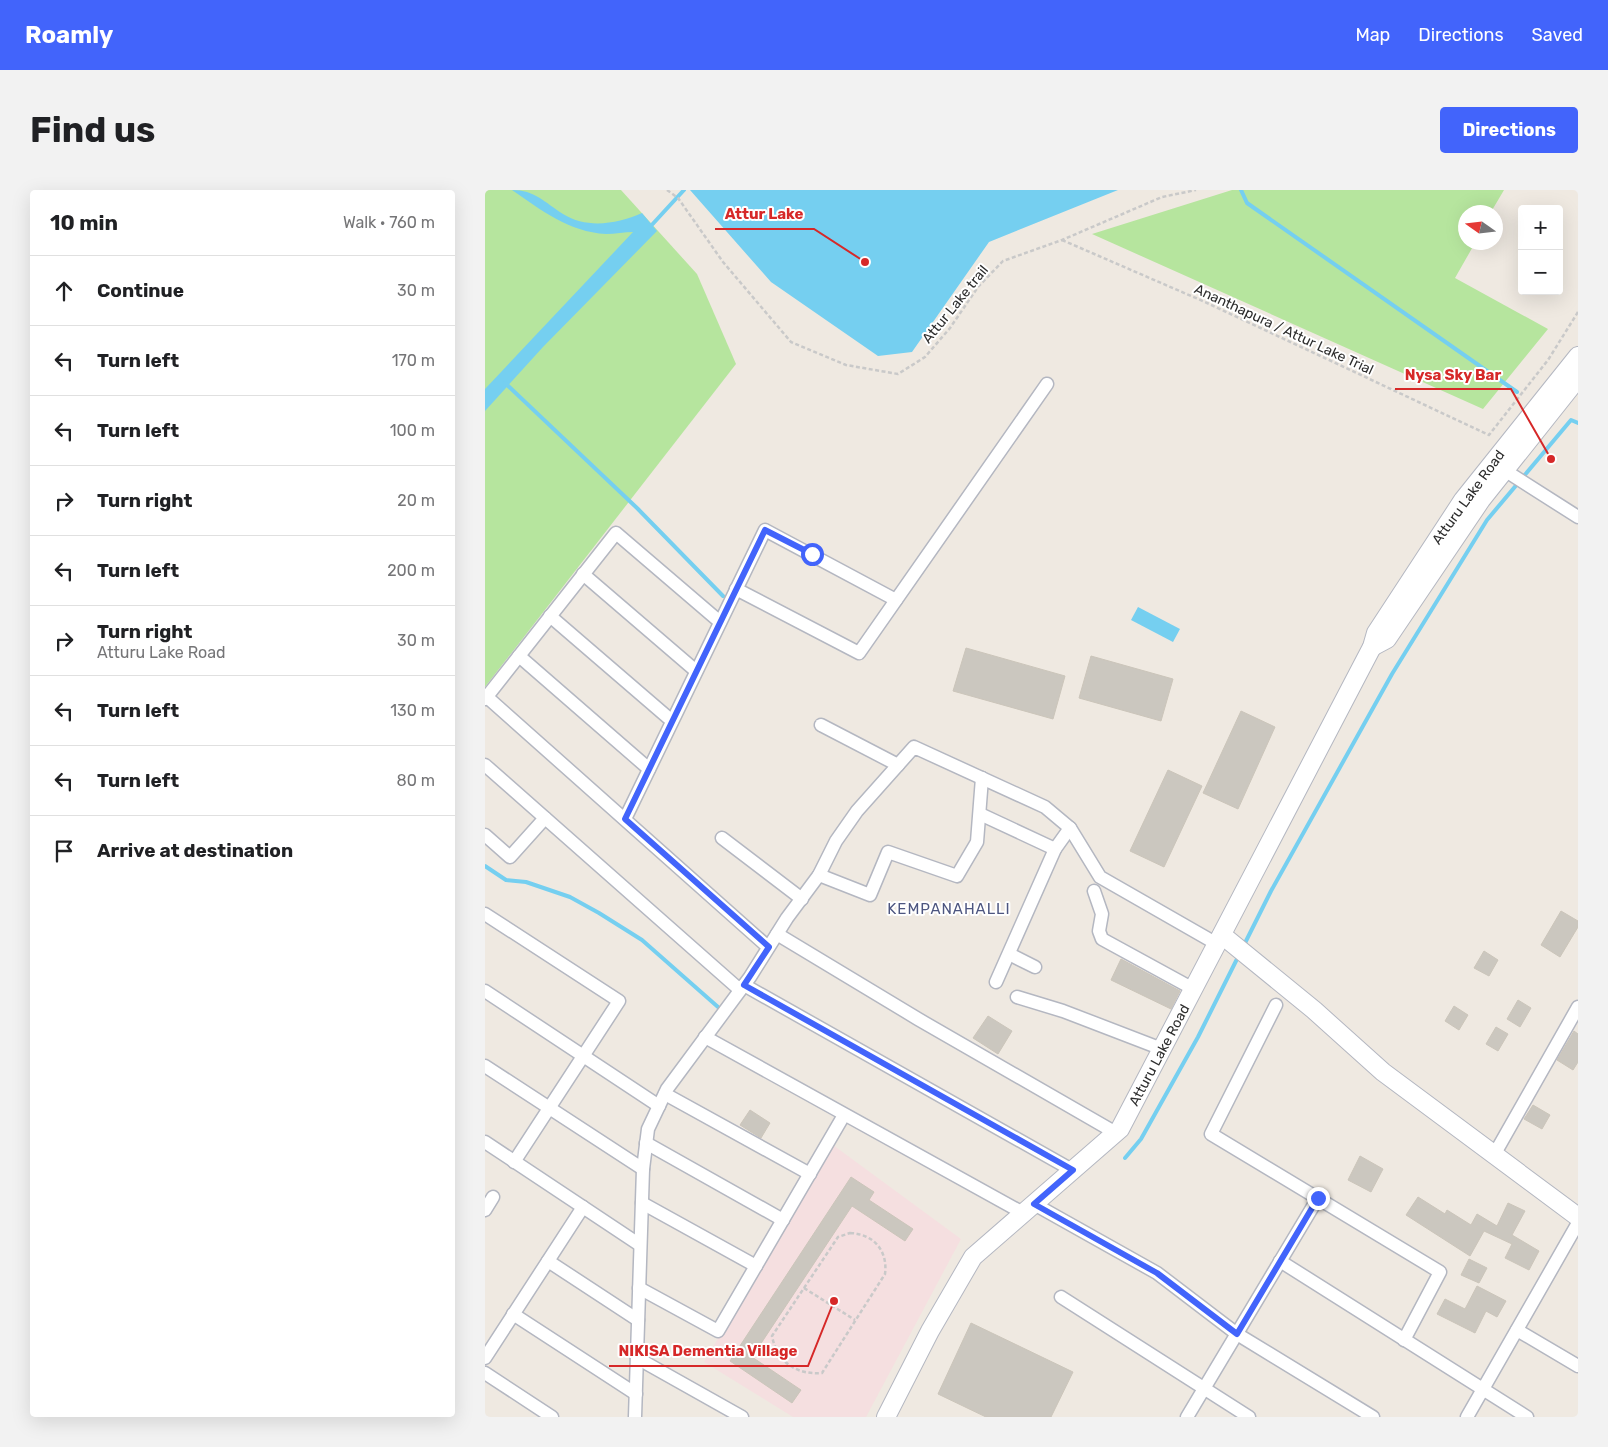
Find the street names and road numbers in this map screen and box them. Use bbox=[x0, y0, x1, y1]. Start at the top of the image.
street label: Attur Lake trail bbox=[919, 262, 992, 347]
street label: Ananthapura / Attur Lake Trial bbox=[1192, 280, 1376, 379]
street label: Atturu Lake Road bbox=[1428, 447, 1508, 548]
street label: Atturu Lake Road bbox=[1126, 1002, 1193, 1109]

